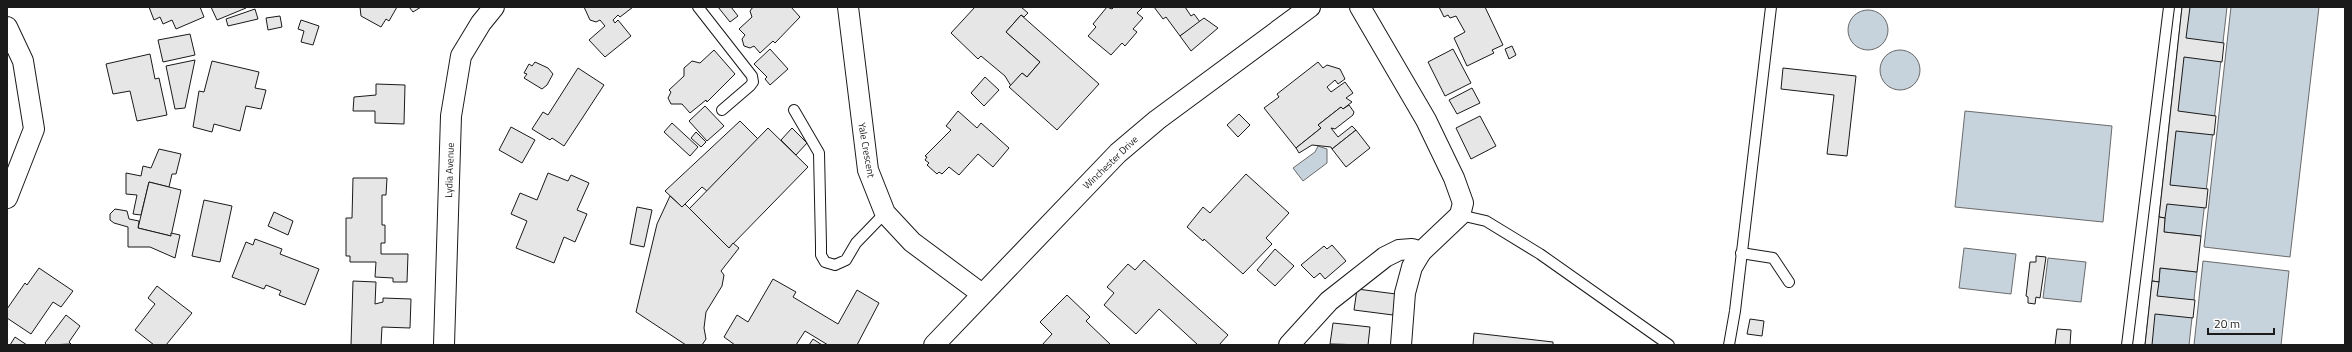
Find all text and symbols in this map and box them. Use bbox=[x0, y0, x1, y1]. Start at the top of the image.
street label: Yale Crescent bbox=[854, 121, 879, 179]
street label: Winchester Drive bbox=[1079, 132, 1141, 193]
street label: Lydia Avenue bbox=[441, 142, 458, 198]
scale bar bbox=[2208, 310, 2274, 336]
text: 20 m bbox=[2214, 314, 2240, 333]

